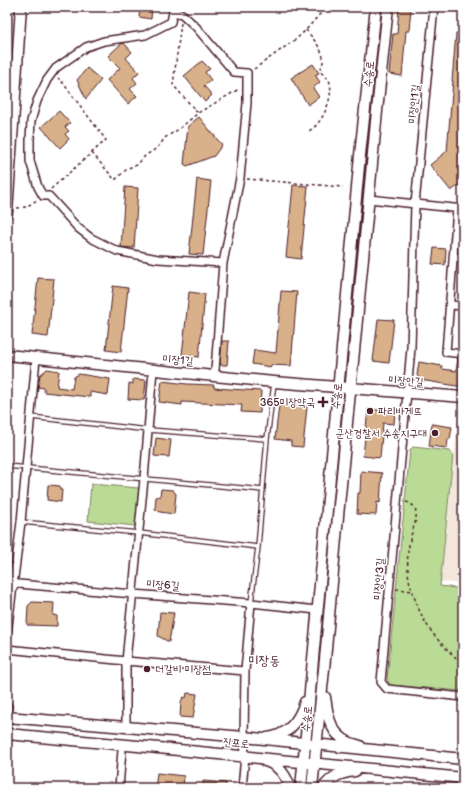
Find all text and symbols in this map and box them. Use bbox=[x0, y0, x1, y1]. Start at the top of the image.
street label: 수송로 bbox=[361, 60, 377, 88]
street label: 미장안1길 bbox=[405, 83, 423, 124]
street label: 미장1길 bbox=[162, 352, 194, 368]
street label: 미장안길 bbox=[388, 373, 424, 389]
street label: 수송로 bbox=[329, 382, 345, 410]
place label: 365미장약국 bbox=[260, 396, 315, 409]
marker: 365미장약국 bbox=[318, 397, 328, 407]
place label: 파리바게뜨 bbox=[378, 405, 422, 418]
marker: 파리바게뜨 bbox=[365, 406, 375, 416]
place label: 군산경찰서 수송지구대 bbox=[336, 427, 427, 440]
marker: 군산경찰서 수송지구대 bbox=[430, 428, 440, 438]
street label: 미장안3길 bbox=[371, 557, 387, 601]
street label: 미장6길 bbox=[146, 577, 180, 593]
district label: 미장동 bbox=[248, 653, 280, 669]
place label: 더갈비 미장점 bbox=[155, 663, 211, 676]
marker: 더갈비 미장점 bbox=[142, 664, 152, 674]
street label: 수송로 bbox=[299, 705, 315, 733]
street label: 진포로 bbox=[222, 735, 250, 751]

